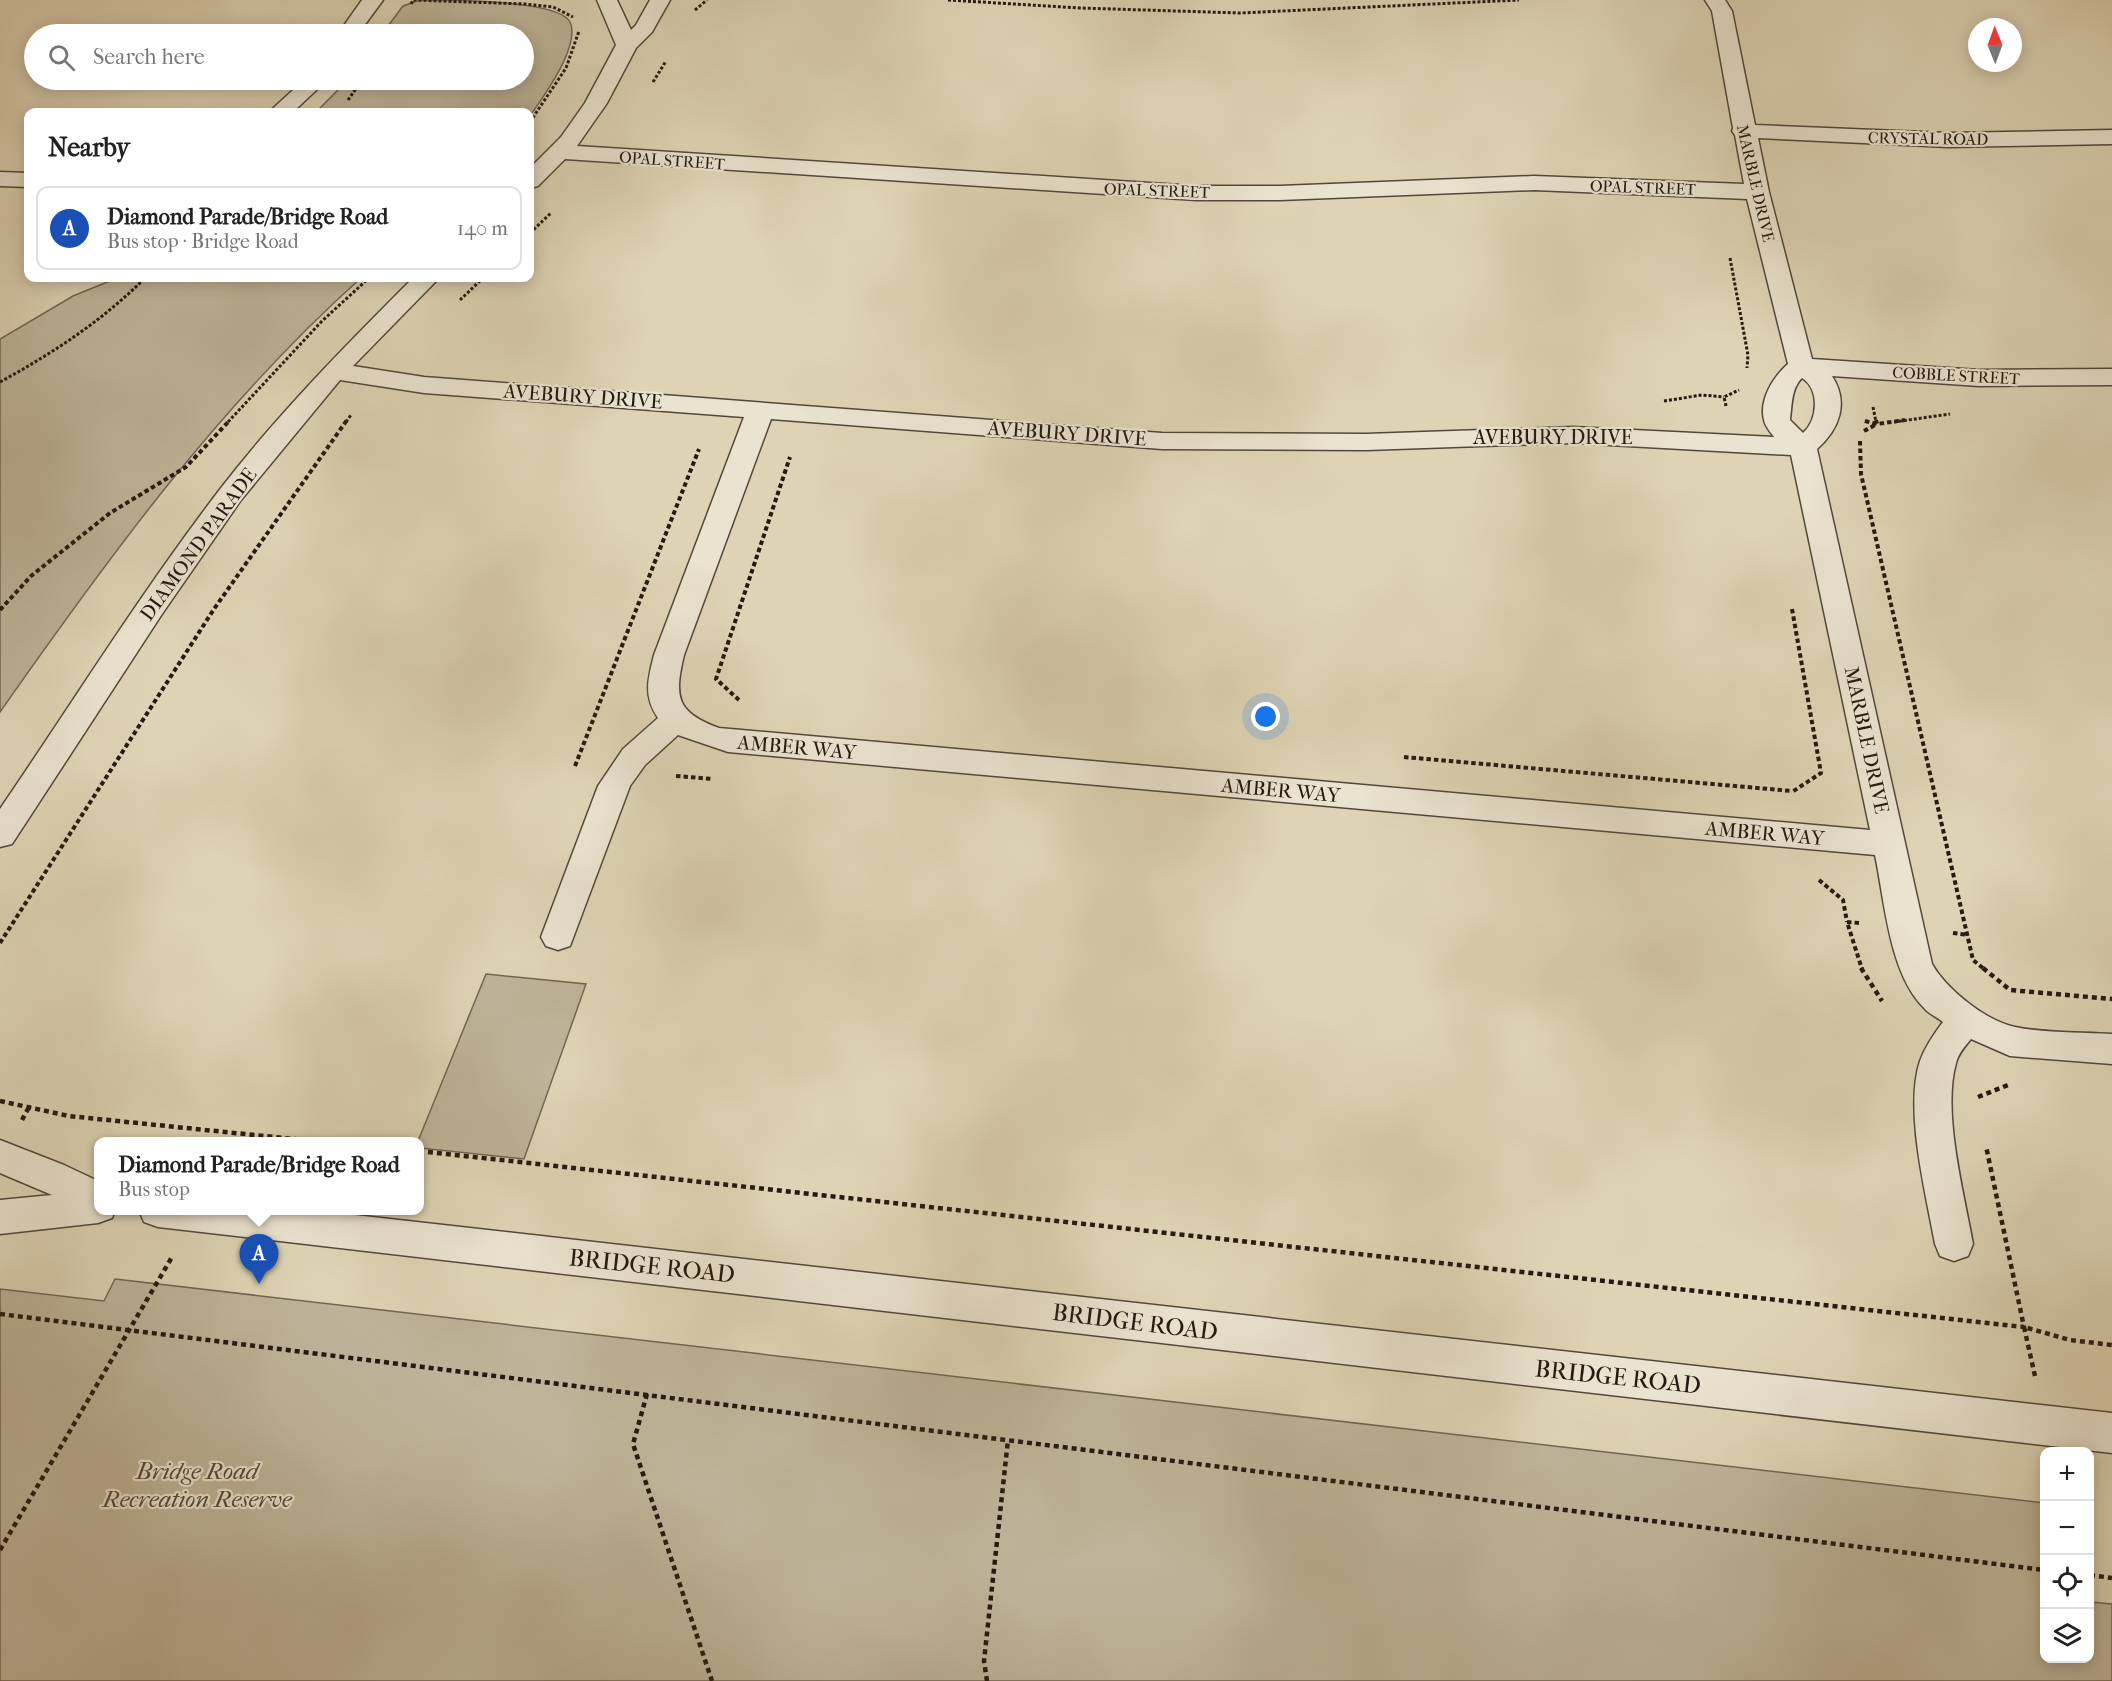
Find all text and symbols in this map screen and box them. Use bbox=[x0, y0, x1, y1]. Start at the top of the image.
north arrow bbox=[1968, 18, 2022, 72]
search box bbox=[24, 24, 534, 90]
icon: search bbox=[45, 41, 78, 74]
text: Search here bbox=[93, 44, 205, 70]
street label: MARBLE DRIVE bbox=[1733, 123, 1778, 244]
street label: CRYSTAL ROAD bbox=[1868, 128, 1988, 149]
text: Nearby bbox=[48, 132, 130, 163]
street label: OPAL STREET bbox=[618, 147, 726, 174]
street label: OPAL STREET bbox=[1590, 176, 1696, 199]
street label: OPAL STREET bbox=[1104, 179, 1210, 202]
text: Diamond Parade/Bridge Road bbox=[107, 204, 388, 230]
text: A bbox=[63, 217, 76, 240]
text: 140 m bbox=[457, 217, 508, 240]
text: Bus stop · Bridge Road bbox=[107, 230, 299, 253]
street label: COBBLE STREET bbox=[1892, 363, 2020, 388]
street label: AVEBURY DRIVE bbox=[502, 379, 663, 414]
street label: AVEBURY DRIVE bbox=[986, 416, 1147, 451]
street label: AVEBURY DRIVE bbox=[1472, 426, 1633, 449]
street label: DIAMOND PARADE bbox=[135, 463, 262, 625]
street label: MARBLE DRIVE bbox=[1840, 664, 1893, 816]
your location bbox=[1251, 702, 1280, 731]
street label: AMBER WAY bbox=[735, 731, 859, 764]
street label: AMBER WAY bbox=[1219, 774, 1343, 807]
street label: AMBER WAY bbox=[1703, 817, 1827, 850]
popup bbox=[94, 1137, 424, 1215]
text: Diamond Parade/Bridge Road bbox=[118, 1152, 400, 1178]
text: Bus stop bbox=[118, 1178, 190, 1201]
pin: A bbox=[240, 1234, 278, 1284]
street label: BRIDGE ROAD bbox=[568, 1243, 736, 1289]
street label: BRIDGE ROAD bbox=[1051, 1298, 1219, 1346]
street label: BRIDGE ROAD bbox=[1534, 1354, 1702, 1400]
map controls bbox=[2040, 1447, 2094, 1663]
button: + bbox=[2040, 1447, 2094, 1501]
park label: Bridge Road Recreation Reserve bbox=[100, 1457, 293, 1513]
button: − bbox=[2040, 1501, 2094, 1555]
button: locate bbox=[2040, 1555, 2094, 1609]
button: layers bbox=[2040, 1609, 2094, 1663]

